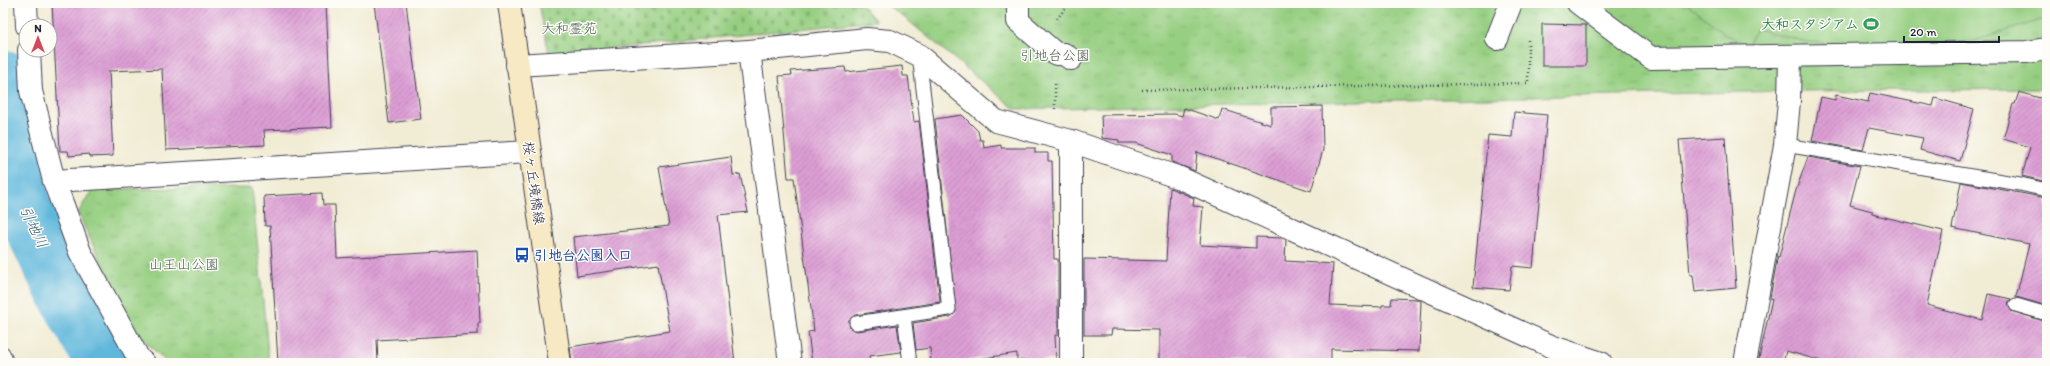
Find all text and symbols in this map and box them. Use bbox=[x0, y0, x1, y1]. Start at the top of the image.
sports icon: 大和スタジアム bbox=[1862, 15, 1880, 33]
place label: 大和スタジアム bbox=[1761, 16, 1859, 33]
north arrow bbox=[18, 18, 58, 58]
scale bar bbox=[1904, 18, 1999, 44]
park label: 大和霊苑 bbox=[541, 20, 597, 37]
text: N bbox=[34, 22, 42, 35]
text: 20 m bbox=[1910, 25, 1937, 39]
park label: 引地台公園 bbox=[1020, 47, 1090, 64]
street label: 桜ヶ丘境橋線 bbox=[519, 140, 548, 226]
water label: 引地川 bbox=[16, 203, 52, 251]
bus stop icon: 引地台公園入口 bbox=[513, 246, 531, 264]
place label: 引地台公園入口 bbox=[534, 247, 632, 264]
park label: 山王山公園 bbox=[149, 256, 219, 273]

